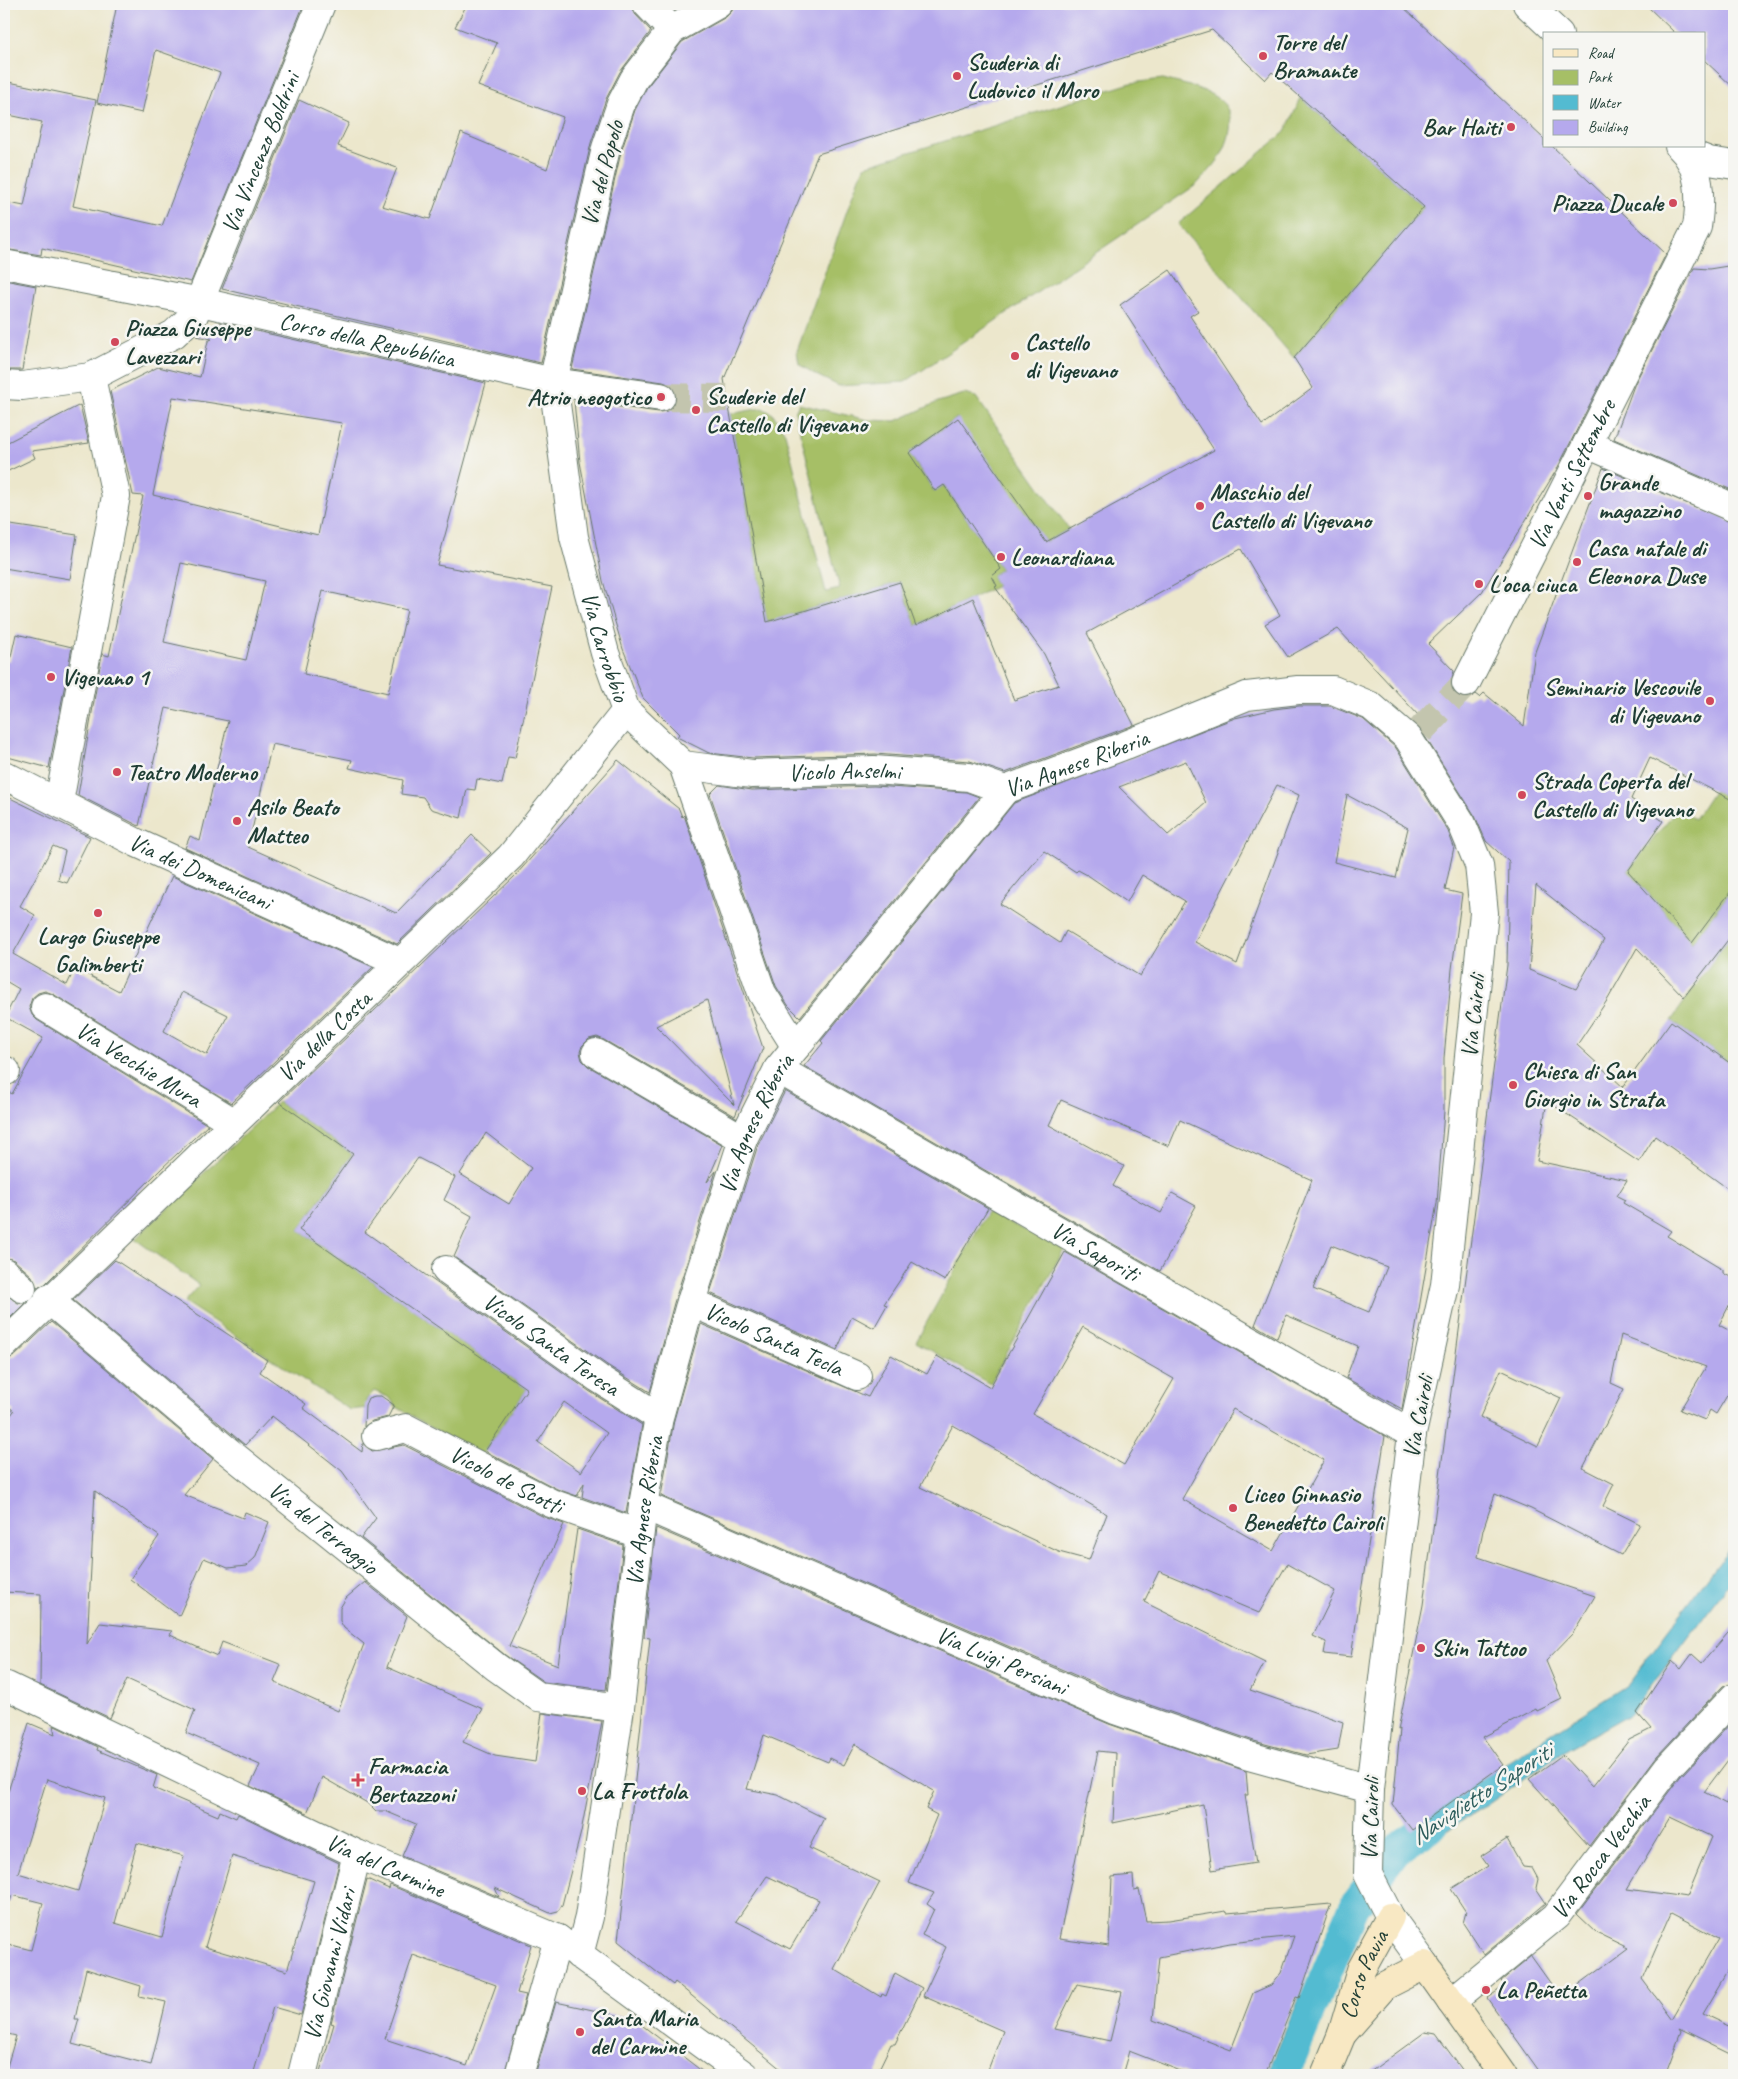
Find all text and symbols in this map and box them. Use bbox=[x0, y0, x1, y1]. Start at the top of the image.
place label: Torre del Bramante bbox=[1273, 27, 1358, 85]
legend bbox=[1543, 32, 1706, 148]
text: Road bbox=[1588, 44, 1615, 63]
place label: Scuderia di Ludovico il Moro bbox=[967, 47, 1100, 105]
marker: Torre del Bramante bbox=[1257, 50, 1269, 62]
street label: Via Vincenzo Boldrini bbox=[214, 66, 307, 237]
text: Park bbox=[1588, 68, 1613, 87]
marker: Scuderia di Ludovico il Moro bbox=[951, 70, 963, 82]
text: Water bbox=[1588, 94, 1622, 113]
place label: Bar Haiti bbox=[1422, 112, 1504, 142]
street label: Via del Popolo bbox=[574, 116, 631, 229]
text: Building bbox=[1588, 118, 1628, 137]
marker: Bar Haiti bbox=[1505, 121, 1517, 133]
place label: Piazza Ducale bbox=[1552, 188, 1665, 218]
marker: Piazza Ducale bbox=[1667, 197, 1679, 209]
street label: Corso della Repubblica bbox=[277, 305, 459, 374]
place label: Piazza Giuseppe Lavezzari bbox=[125, 313, 252, 371]
place label: Castello di Vigevano bbox=[1025, 327, 1119, 385]
marker: Piazza Giuseppe Lavezzari bbox=[109, 336, 121, 348]
marker: Castello di Vigevano bbox=[1009, 350, 1021, 362]
place label: Scuderie del Castello di Vigevano bbox=[706, 381, 869, 439]
place label: Atrio neogotico bbox=[527, 382, 653, 412]
marker: Atrio neogotico bbox=[655, 391, 667, 403]
street label: Via Venti Settembre bbox=[1521, 392, 1623, 554]
marker: Scuderie del Castello di Vigevano bbox=[690, 404, 702, 416]
place label: Grande magazzino bbox=[1598, 467, 1683, 525]
place label: Maschio del Castello di Vigevano bbox=[1210, 477, 1373, 535]
marker: Grande magazzino bbox=[1582, 490, 1594, 502]
marker: Maschio del Castello di Vigevano bbox=[1194, 500, 1206, 512]
place label: Casa natale di Eleonora Duse bbox=[1587, 533, 1709, 591]
place label: Leonardiana bbox=[1011, 542, 1115, 572]
marker: Leonardiana bbox=[995, 551, 1007, 563]
marker: Casa natale di Eleonora Duse bbox=[1571, 556, 1583, 568]
place label: L'oca ciuca bbox=[1489, 569, 1578, 599]
marker: L'oca ciuca bbox=[1473, 578, 1485, 590]
street label: Via Carrobbio bbox=[574, 589, 637, 707]
place label: Vigevano 1 bbox=[61, 662, 152, 692]
marker: Vigevano 1 bbox=[45, 671, 57, 683]
place label: Seminario Vescovile di Vigevano bbox=[1544, 672, 1702, 730]
marker: Seminario Vescovile di Vigevano bbox=[1704, 695, 1716, 707]
street label: Via Agnese Riberia bbox=[1000, 722, 1154, 804]
street label: Vicolo Anselmi bbox=[788, 755, 904, 788]
place label: Teatro Moderno bbox=[127, 757, 259, 787]
marker: Teatro Moderno bbox=[111, 766, 123, 778]
place label: Strada Coperta del Castello di Vigevano bbox=[1532, 766, 1695, 824]
marker: Strada Coperta del Castello di Vigevano bbox=[1516, 789, 1528, 801]
place label: Asilo Beato Matteo bbox=[247, 792, 341, 850]
marker: Asilo Beato Matteo bbox=[231, 815, 243, 827]
street label: Via dei Domenicani bbox=[124, 827, 279, 919]
marker: Largo Giuseppe Galimberti bbox=[92, 907, 104, 919]
place label: Largo Giuseppe Galimberti bbox=[37, 921, 161, 979]
street label: Via Cairoli bbox=[1454, 970, 1493, 1059]
street label: Via della Costa bbox=[271, 982, 379, 1088]
street label: Via Vecchie Mura bbox=[71, 1015, 208, 1115]
street label: Via Agnese Riberia bbox=[712, 1046, 801, 1197]
place label: Chiesa di San Giorgio in Strata bbox=[1523, 1056, 1667, 1114]
marker: Chiesa di San Giorgio in Strata bbox=[1507, 1079, 1519, 1091]
street label: Via Saporiti bbox=[1046, 1215, 1147, 1290]
street label: Vicolo Santa Teresa bbox=[477, 1286, 626, 1403]
street label: Vicolo Santa Tecla bbox=[700, 1295, 849, 1384]
street label: Via Cairoli bbox=[1395, 1370, 1441, 1461]
street label: Via Agnese Riberia bbox=[619, 1432, 670, 1588]
street label: Vicolo de Scotti bbox=[445, 1438, 570, 1522]
street label: Via del Terraggio bbox=[262, 1475, 385, 1582]
place label: Liceo Ginnasio Benedetto Cairoli bbox=[1243, 1479, 1386, 1537]
marker: Liceo Ginnasio Benedetto Cairoli bbox=[1227, 1502, 1239, 1514]
street label: Via Luigi Persiani bbox=[932, 1619, 1075, 1704]
place label: Skin Tattoo bbox=[1431, 1633, 1528, 1663]
marker: Skin Tattoo bbox=[1415, 1642, 1427, 1654]
water label: Naviglietto Saporiti bbox=[1404, 1733, 1563, 1852]
place label: Farmacia Bertazzoni bbox=[368, 1751, 458, 1809]
street label: Via Cairoli bbox=[1354, 1773, 1387, 1861]
marker: Farmacia Bertazzoni bbox=[352, 1774, 364, 1786]
place label: La Frottola bbox=[592, 1776, 689, 1806]
marker: La Frottola bbox=[576, 1785, 588, 1797]
street label: Via Rocca Vecchia bbox=[1544, 1787, 1658, 1925]
street label: Via del Carmine bbox=[322, 1827, 451, 1905]
street label: Via Giovanni Vidari bbox=[296, 1882, 364, 2043]
street label: Corso Pavia bbox=[1332, 1924, 1396, 2022]
place label: La Peñetta bbox=[1496, 1975, 1588, 2005]
marker: La Peñetta bbox=[1480, 1984, 1492, 1996]
place label: Santa Maria del Carmine bbox=[590, 2003, 700, 2061]
marker: Santa Maria del Carmine bbox=[574, 2026, 586, 2038]

